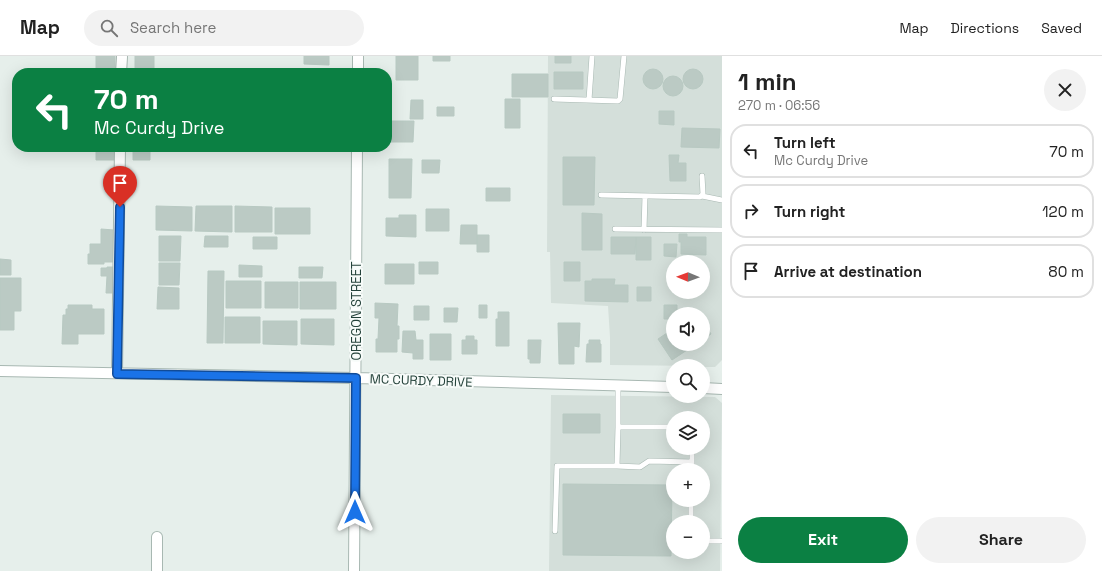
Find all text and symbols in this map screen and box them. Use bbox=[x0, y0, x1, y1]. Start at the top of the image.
search box bbox=[84, 10, 364, 46]
text: Map bbox=[20, 15, 60, 40]
icon: search bbox=[98, 17, 120, 39]
text: Search here bbox=[130, 18, 216, 37]
text: Map bbox=[899, 19, 929, 37]
text: Directions bbox=[951, 19, 1019, 37]
text: Saved bbox=[1041, 19, 1082, 37]
text: 1 min bbox=[738, 66, 797, 97]
button: close bbox=[1044, 69, 1086, 111]
text: 70 m bbox=[94, 81, 159, 117]
icon: left bbox=[28, 84, 80, 136]
text: 270 m · 06:56 bbox=[738, 97, 820, 114]
text: Mc Curdy Drive bbox=[94, 116, 224, 139]
text: Turn left bbox=[774, 133, 836, 152]
icon: left bbox=[740, 140, 762, 162]
text: 70 m bbox=[1049, 142, 1084, 161]
text: Mc Curdy Drive bbox=[774, 152, 868, 169]
pin bbox=[103, 166, 137, 207]
icon: arrive bbox=[109, 172, 131, 194]
icon: right bbox=[740, 200, 762, 222]
text: Turn right bbox=[774, 202, 845, 221]
text: 120 m bbox=[1042, 202, 1084, 221]
north arrow bbox=[666, 255, 710, 299]
map controls bbox=[666, 255, 710, 559]
icon: arrive bbox=[740, 260, 762, 282]
street label: OREGON STREET bbox=[348, 261, 365, 361]
text: Arrive at destination bbox=[774, 262, 922, 281]
text: 80 m bbox=[1048, 262, 1084, 281]
button: sound bbox=[666, 307, 710, 351]
button: search bbox=[666, 359, 710, 403]
street label: MC CURDY DRIVE bbox=[369, 370, 473, 391]
button: layers bbox=[666, 411, 710, 455]
button: + bbox=[666, 463, 710, 507]
position arrow bbox=[334, 491, 376, 533]
button: − bbox=[666, 515, 710, 559]
button: Exit bbox=[738, 517, 908, 563]
button: Share bbox=[916, 517, 1086, 563]

